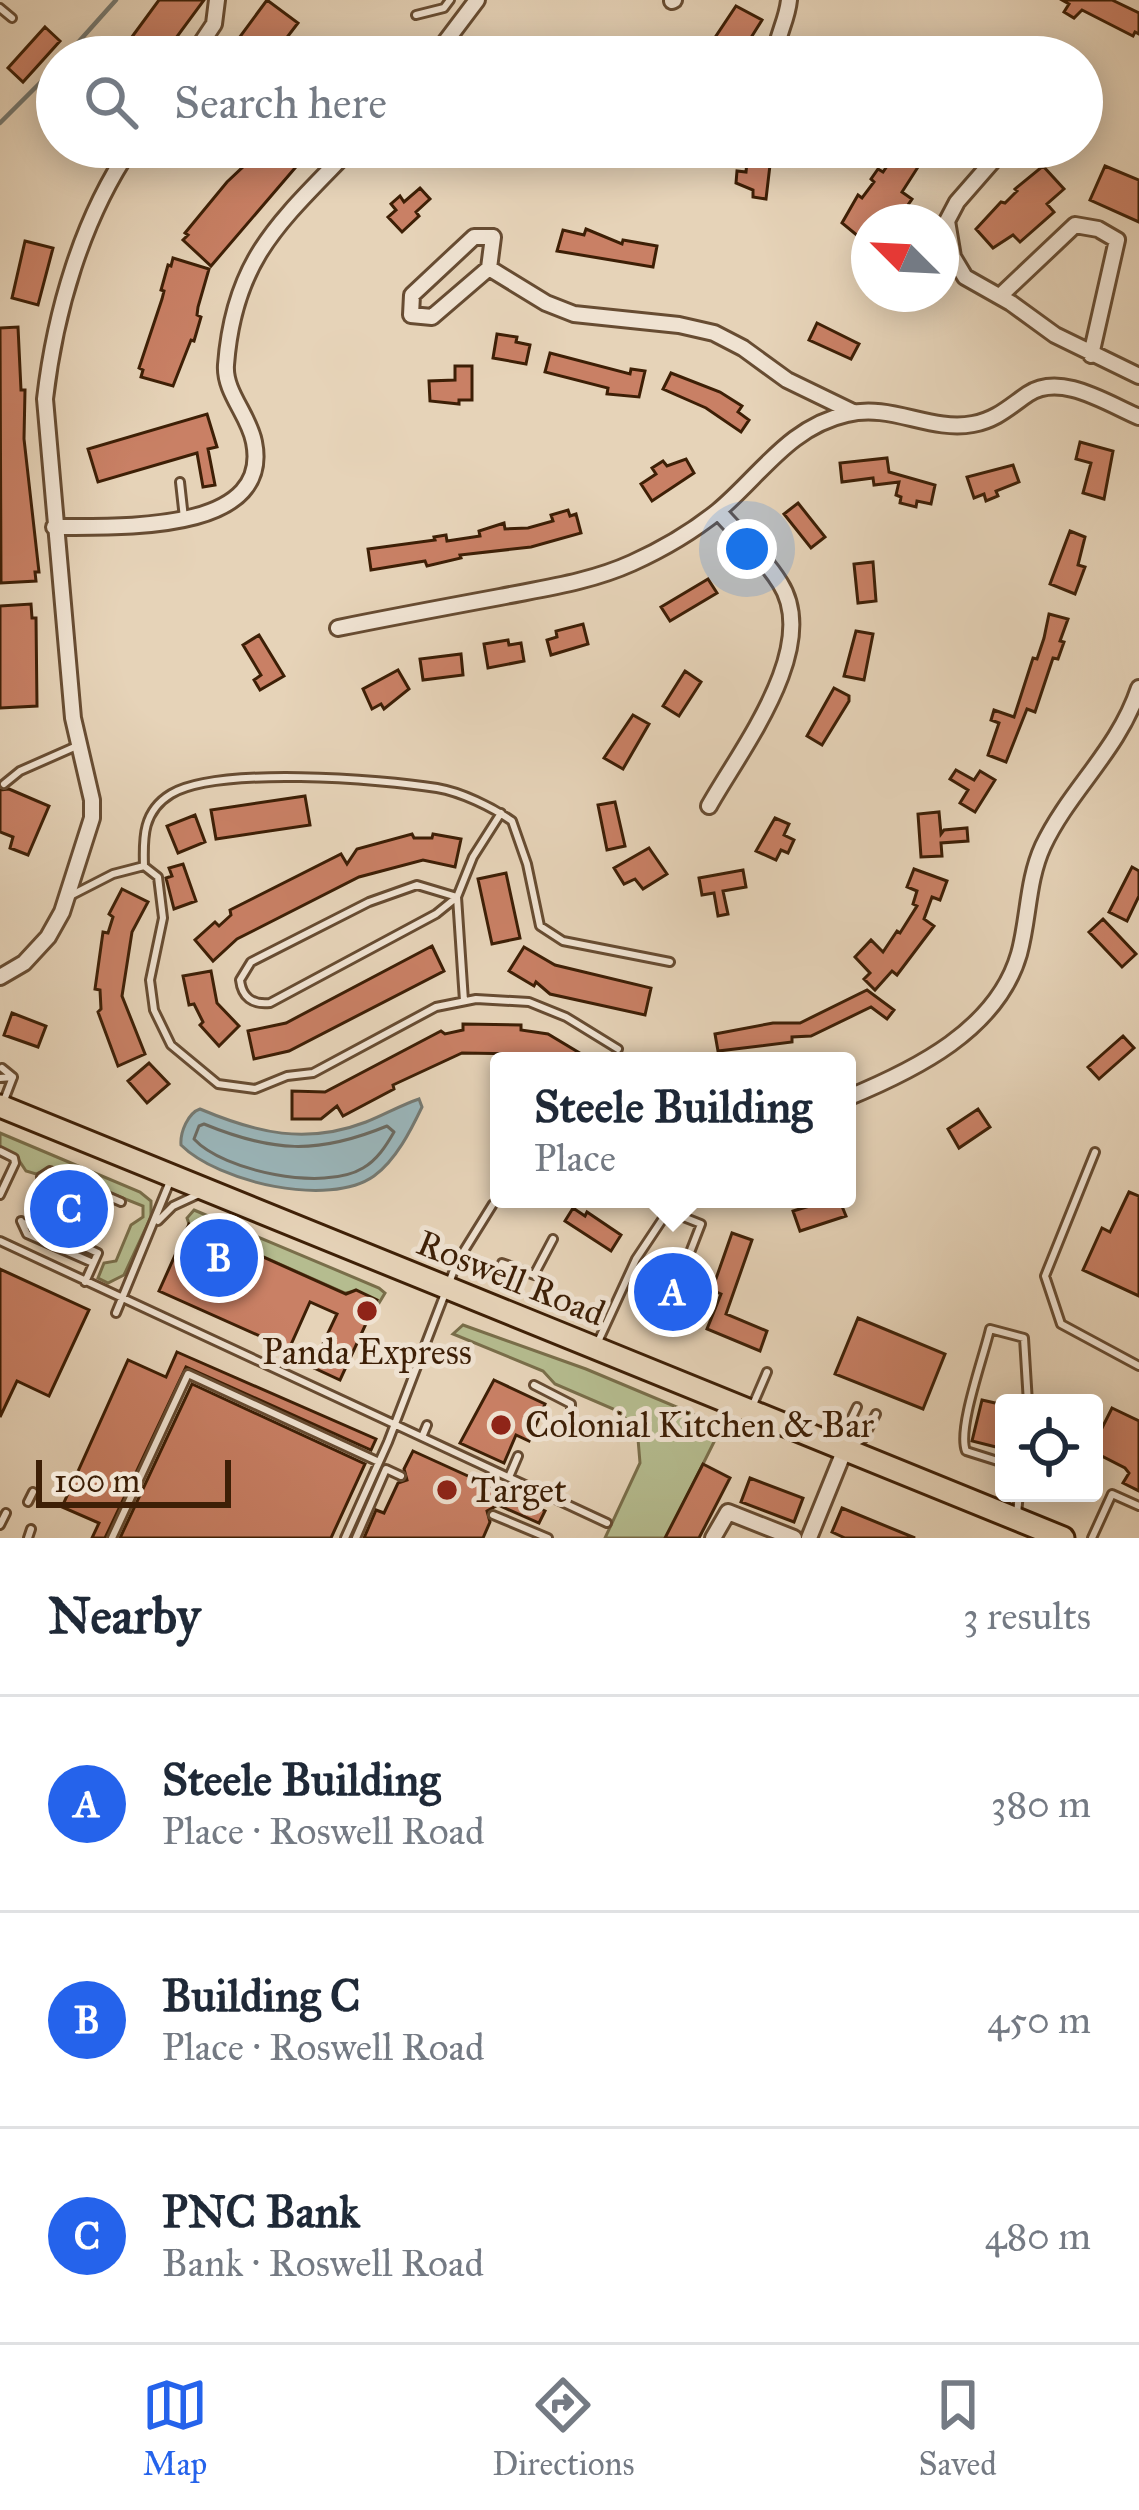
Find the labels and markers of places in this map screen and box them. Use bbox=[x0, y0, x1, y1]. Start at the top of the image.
pin: C bbox=[30, 1164, 108, 1254]
pin: B bbox=[180, 1213, 258, 1303]
pin: A bbox=[634, 1247, 712, 1337]
marker: Panda Express bbox=[354, 1298, 380, 1324]
place label: Panda Express bbox=[262, 1330, 472, 1374]
place label: Colonial Kitchen & Bar bbox=[525, 1403, 874, 1447]
marker: Colonial Kitchen & Bar bbox=[488, 1412, 514, 1438]
place label: Target bbox=[471, 1468, 567, 1512]
marker: Target bbox=[434, 1477, 460, 1503]

